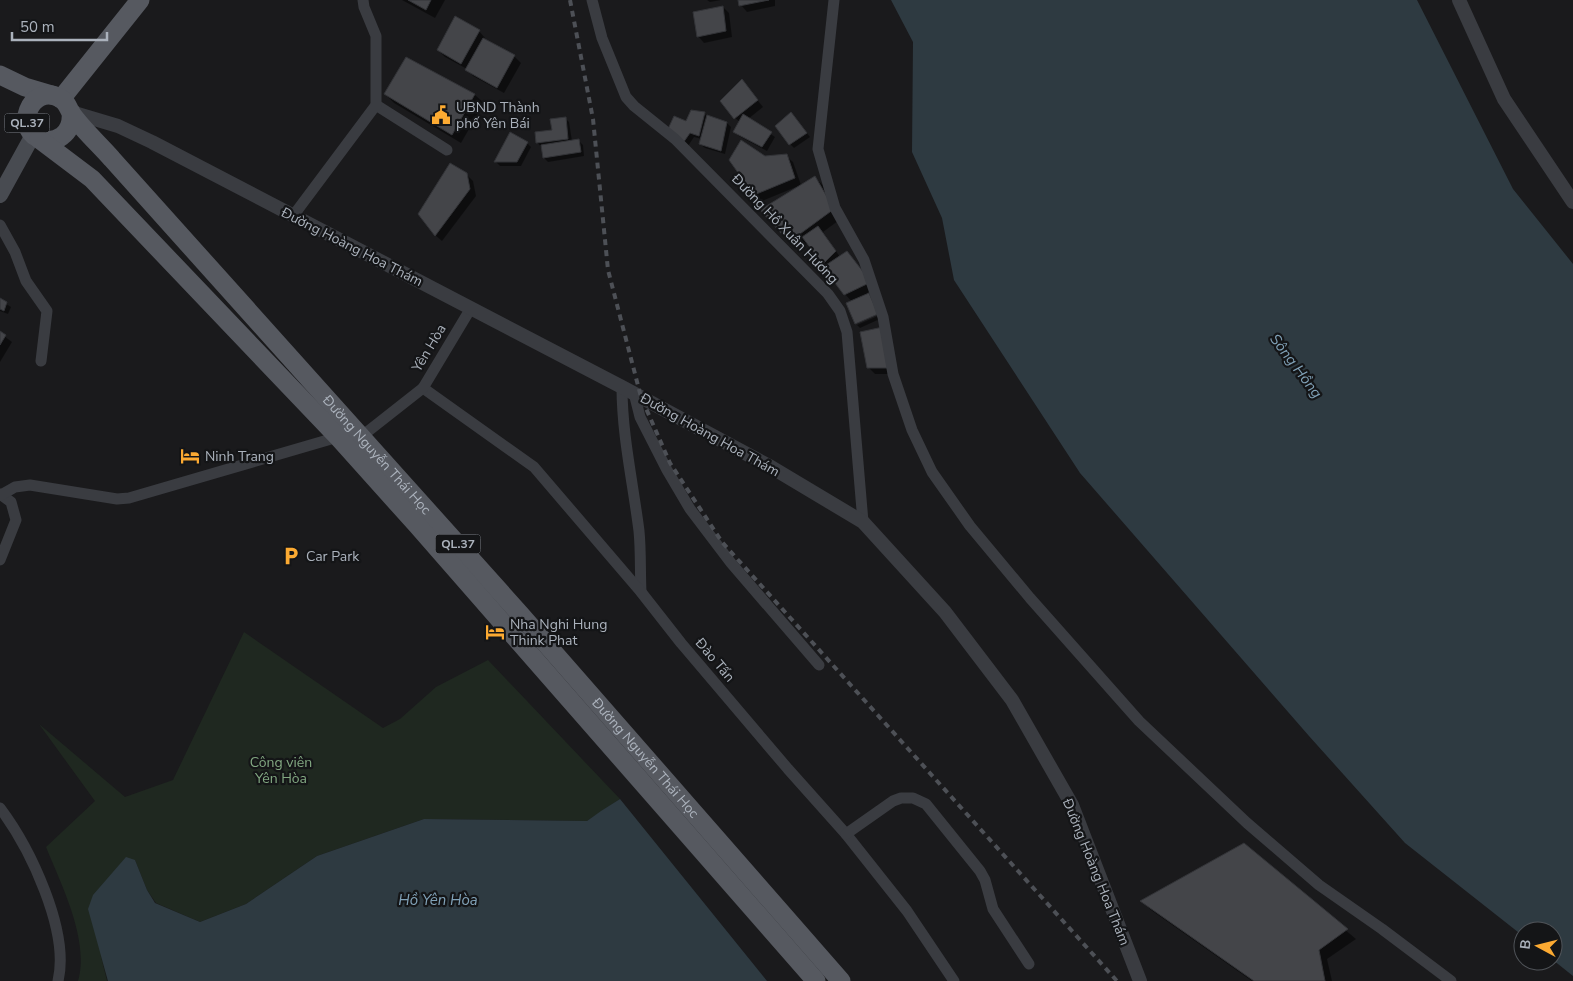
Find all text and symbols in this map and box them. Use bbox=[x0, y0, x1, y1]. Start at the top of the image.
scale bar bbox=[12, 10, 108, 42]
text: 50 m bbox=[20, 17, 55, 37]
place label: UBND Thành phố Yên Bái bbox=[456, 98, 540, 133]
public building icon: UBND Thành phố Yên Bái bbox=[430, 104, 452, 126]
road number: QL.37 bbox=[5, 114, 50, 132]
street label: Đường Hồ Xuân Hương bbox=[727, 169, 843, 288]
street label: Đường Hoàng Hoa Thám bbox=[277, 203, 426, 291]
street label: Yên Hòa bbox=[407, 321, 451, 376]
water label: Sông Hồng bbox=[1265, 330, 1327, 402]
street label: Đường Hoàng Hoa Thám bbox=[636, 388, 783, 481]
street label: Đường Nguyễn Thái Học bbox=[318, 390, 436, 519]
hotel icon: Ninh Trang bbox=[179, 445, 201, 467]
place label: Ninh Trang bbox=[205, 447, 274, 466]
road number: QL.37 bbox=[436, 534, 480, 554]
parking icon: Car Park bbox=[280, 545, 302, 567]
place label: Car Park bbox=[306, 547, 360, 566]
place label: Nha Nghi Hung Think Phat bbox=[510, 615, 607, 650]
hotel icon: Nha Nghi Hung Think Phat bbox=[484, 621, 506, 643]
street label: Đào Tấn bbox=[690, 633, 739, 686]
street label: Đường Nguyễn Thái Học bbox=[587, 693, 704, 822]
park label: Công viên Yên Hòa bbox=[250, 753, 312, 788]
street label: Đường Hoàng Hoa Thám bbox=[1057, 795, 1134, 948]
water label: Hồ Yên Hòa bbox=[398, 890, 478, 910]
north arrow bbox=[1513, 921, 1563, 971]
text: B bbox=[1516, 939, 1536, 950]

